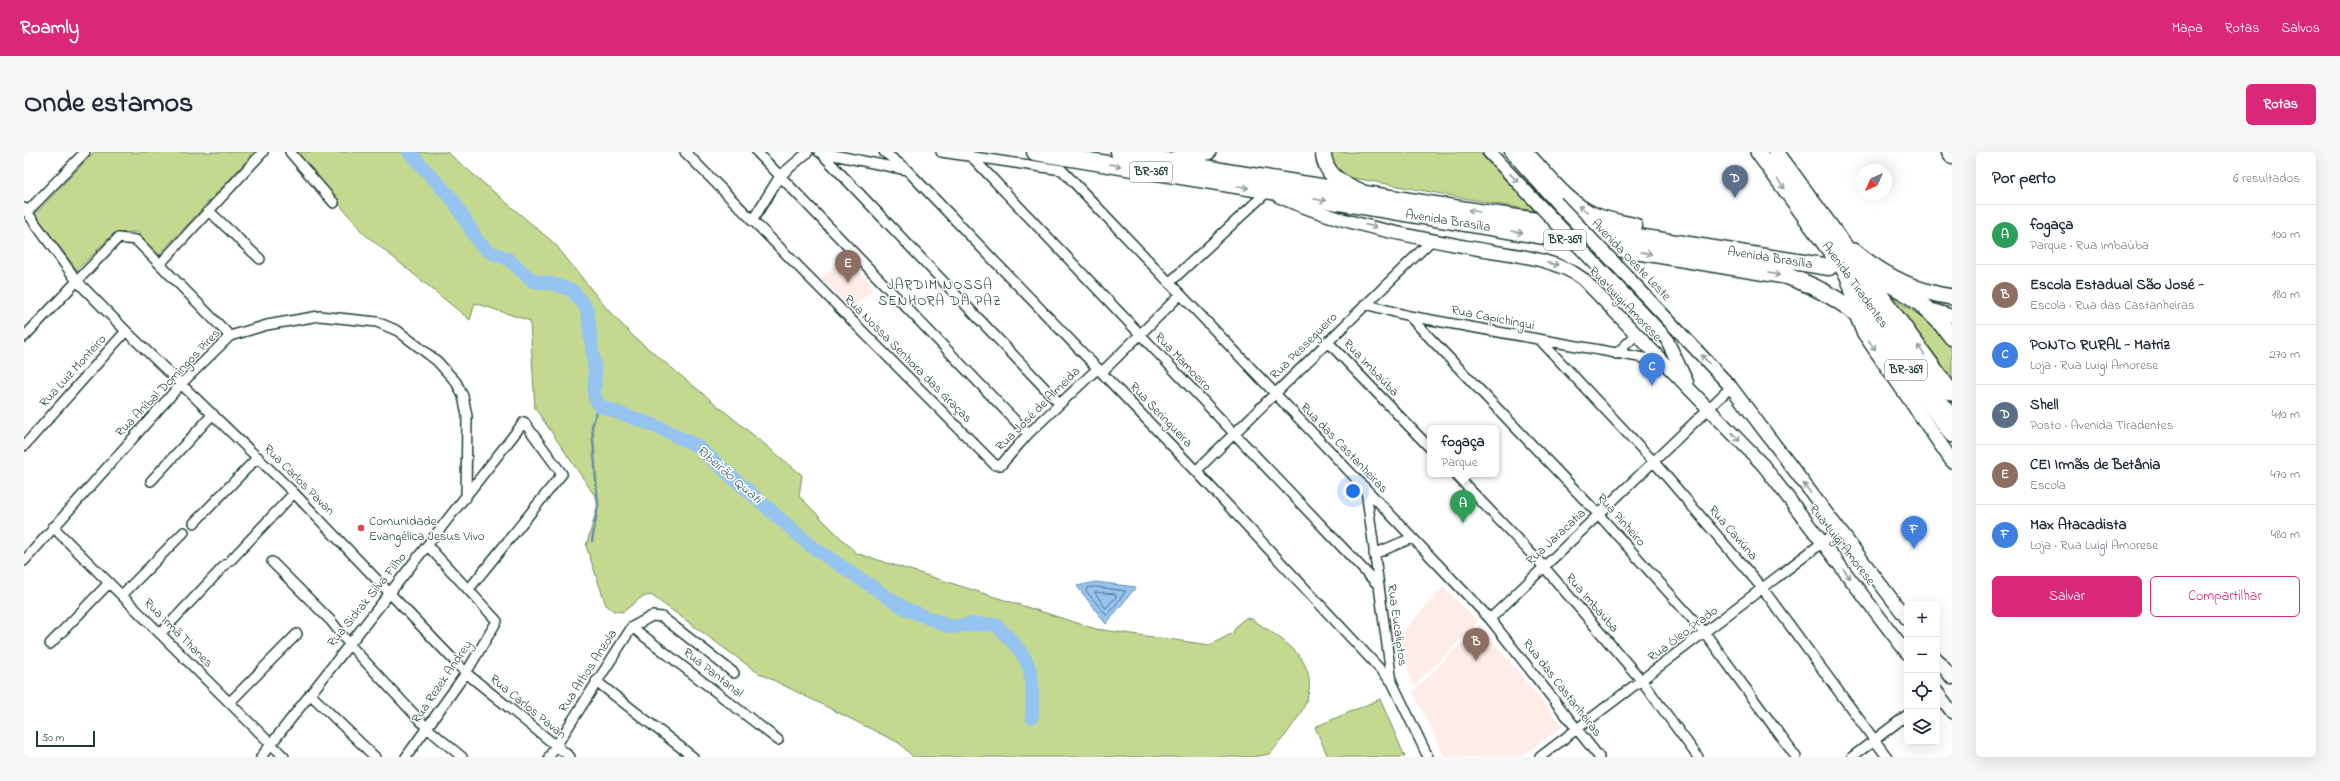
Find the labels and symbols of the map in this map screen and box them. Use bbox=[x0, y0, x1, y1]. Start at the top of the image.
one-way arrow bbox=[1108, 162, 1121, 170]
road number: BR-369 bbox=[1130, 162, 1172, 182]
north arrow bbox=[1856, 164, 1892, 200]
pin: D bbox=[1722, 165, 1748, 198]
one-way arrow bbox=[1509, 173, 1519, 183]
one-way arrow bbox=[1777, 178, 1785, 189]
one-way arrow bbox=[1236, 183, 1249, 191]
one-way arrow bbox=[1313, 196, 1326, 204]
street label: Avenida Brasília bbox=[1404, 205, 1492, 237]
one-way arrow bbox=[1577, 205, 1588, 213]
one-way arrow bbox=[1468, 207, 1481, 215]
street label: Avenida Oeste Leste bbox=[1587, 215, 1675, 305]
one-way arrow bbox=[1364, 223, 1377, 231]
one-way arrow bbox=[1510, 228, 1523, 236]
road number: BR-369 bbox=[1544, 230, 1586, 250]
street label: Avenida Tiradentes bbox=[1817, 238, 1893, 332]
street label: Avenida Brasília bbox=[1726, 242, 1814, 274]
one-way arrow bbox=[1639, 249, 1652, 257]
pin: E bbox=[835, 250, 861, 283]
one-way arrow bbox=[1546, 260, 1559, 268]
street label: Rua Luigi Amorese bbox=[1583, 262, 1666, 347]
one-way arrow bbox=[1767, 270, 1780, 278]
district label: JARDIM NOSSA SENHORA DA PAZ bbox=[878, 275, 1002, 312]
street label: Rua Nossa Senhora das Graças bbox=[840, 291, 977, 428]
street label: Rua Capichingui bbox=[1449, 301, 1536, 336]
street label: Rua Pessegueiro bbox=[1266, 308, 1343, 385]
street label: Rua Aníbal Domingos Pires bbox=[111, 324, 226, 442]
street label: Rua Mamoeiro bbox=[1150, 328, 1216, 396]
street label: Rua Luiz Monteiro bbox=[35, 330, 111, 412]
street label: Rua Imbaúba bbox=[1339, 335, 1403, 401]
one-way arrow bbox=[1868, 340, 1876, 351]
one-way arrow bbox=[1916, 345, 1925, 356]
pin: C bbox=[1639, 353, 1665, 386]
one-way arrow bbox=[1700, 354, 1709, 364]
road number: BR-369 bbox=[1885, 360, 1927, 380]
street label: Rua José de Almeida bbox=[991, 362, 1085, 456]
street label: Rua Seringueira bbox=[1124, 378, 1197, 453]
street label: Rua das Castanheiras bbox=[1296, 398, 1393, 498]
one-way arrow bbox=[1732, 432, 1741, 442]
street label: Rua Carlos Pavan bbox=[259, 440, 339, 520]
water label: Ribeirão Quati bbox=[692, 441, 767, 510]
your location bbox=[1343, 481, 1363, 501]
one-way arrow bbox=[1803, 482, 1812, 493]
street label: Rua Pinheiro bbox=[1592, 489, 1650, 551]
pin: A bbox=[1450, 490, 1476, 523]
street label: Rua Caviúna bbox=[1704, 501, 1762, 565]
street label: Rua Luigi Amorese bbox=[1804, 501, 1880, 590]
street label: Rua Jaracatia bbox=[1522, 504, 1590, 570]
place label: Comunidade Evangélica Jesus Vivo bbox=[369, 512, 485, 547]
pin: F bbox=[1901, 516, 1927, 549]
marker: Comunidade Evangélica Jesus Vivo bbox=[356, 523, 366, 533]
street label: Rua Sidrak Silva Filho bbox=[323, 548, 411, 651]
one-way arrow bbox=[1842, 568, 1851, 579]
street label: Rua Imbaúba bbox=[1561, 569, 1623, 637]
street label: Rua Eucaliptos bbox=[1382, 583, 1412, 667]
street label: Rua Irmã Thanes bbox=[139, 594, 217, 672]
street label: Rua Óleo Prado bbox=[1644, 601, 1722, 667]
street label: Rua Athos Anzola bbox=[554, 626, 622, 716]
pin: B bbox=[1463, 628, 1489, 661]
street label: Rua das Castanheiras bbox=[1518, 635, 1607, 741]
street label: Rua Rezek Andrey bbox=[407, 637, 478, 728]
street label: Rua Pantanal bbox=[679, 643, 747, 703]
street label: Rua Carlos Pavan bbox=[485, 670, 571, 744]
scale bar bbox=[36, 729, 95, 748]

